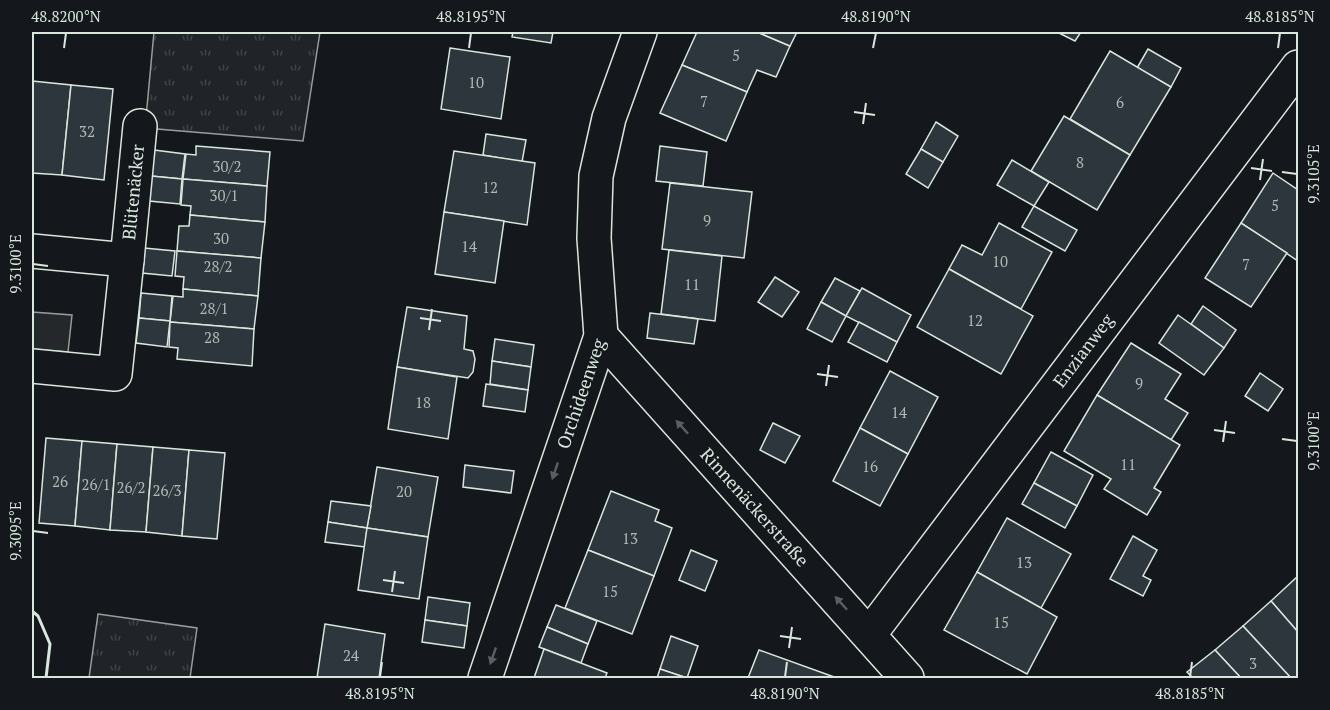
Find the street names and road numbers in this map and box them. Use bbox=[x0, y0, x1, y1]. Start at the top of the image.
street label: Blütenäcker bbox=[116, 143, 149, 241]
street label: Enzianweg bbox=[1047, 308, 1119, 392]
street label: Orchideenweg bbox=[551, 335, 610, 452]
street label: Rinnenäckerstraße bbox=[696, 442, 815, 571]

